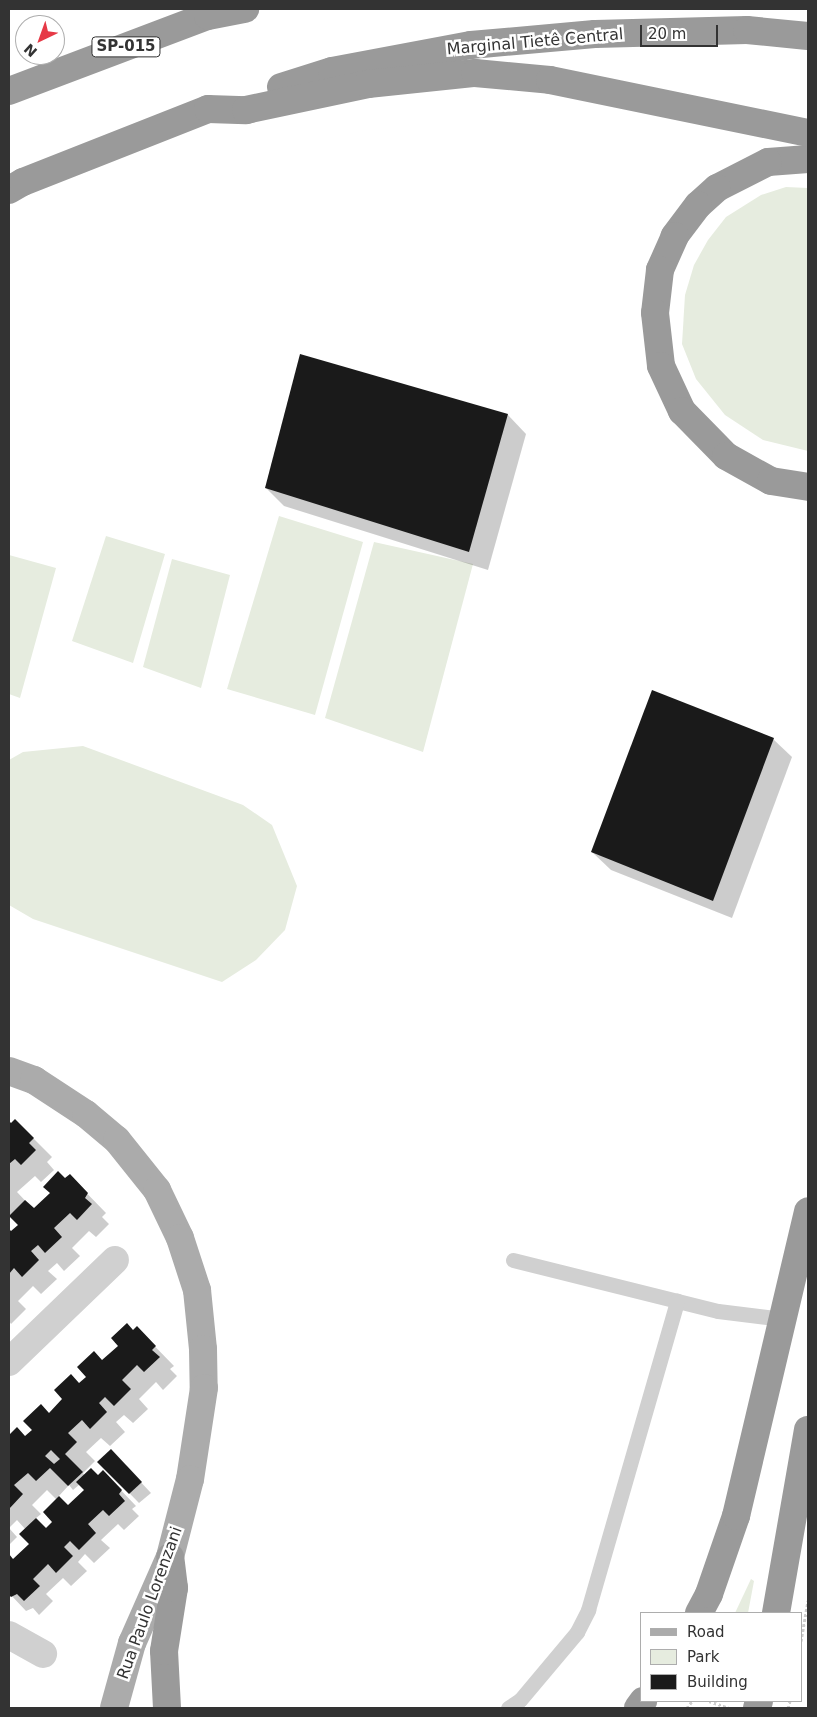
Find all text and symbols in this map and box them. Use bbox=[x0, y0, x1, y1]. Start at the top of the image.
north arrow bbox=[15, 15, 65, 65]
scale bar bbox=[642, 15, 720, 47]
street label: Marginal Tietê Central bbox=[446, 25, 624, 59]
text: 20 m bbox=[648, 25, 686, 43]
road number: SP-015 bbox=[91, 34, 161, 60]
text: N bbox=[21, 41, 40, 60]
street label: Rua Paulo Lorenzani bbox=[113, 1524, 187, 1682]
legend bbox=[640, 1612, 802, 1702]
text: Road bbox=[687, 1623, 725, 1641]
text: Park bbox=[687, 1648, 719, 1666]
text: Building bbox=[687, 1673, 748, 1691]

